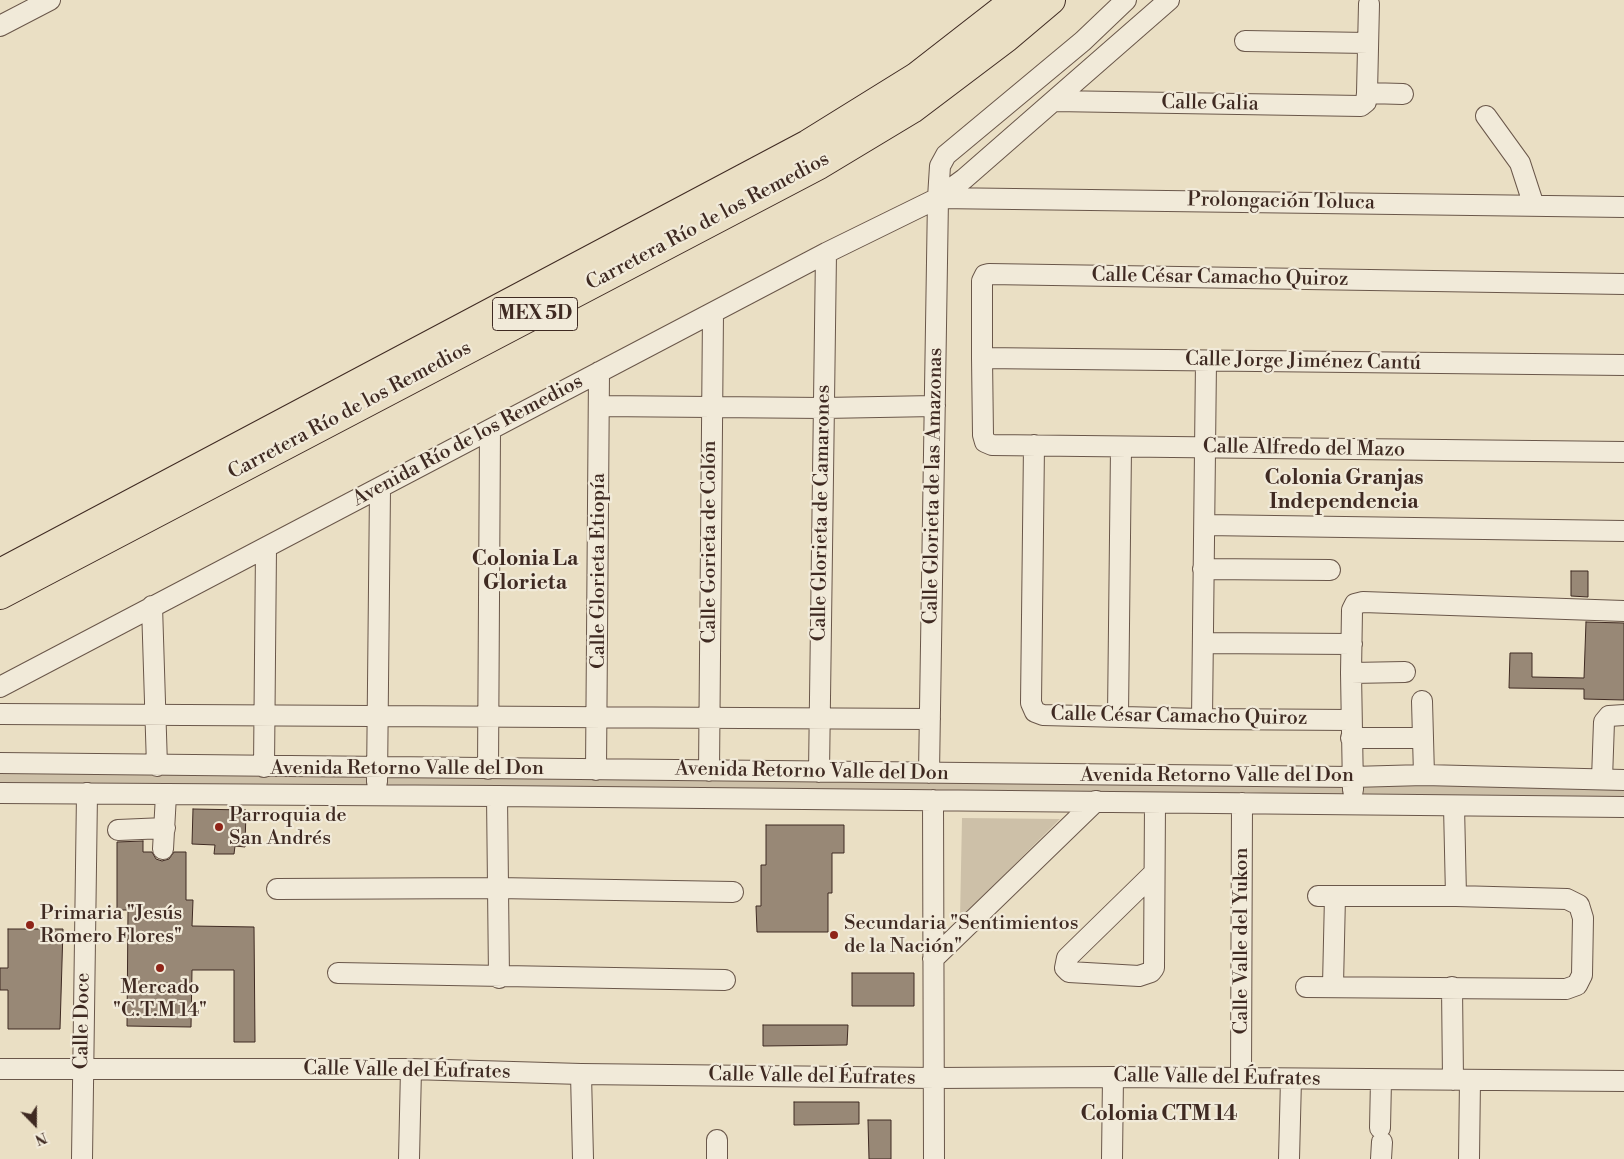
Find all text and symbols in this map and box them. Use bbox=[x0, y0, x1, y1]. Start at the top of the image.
street label: Calle Galia bbox=[1161, 91, 1259, 117]
street label: Carretera Río de los Remedios bbox=[582, 148, 834, 296]
street label: Prolongación Toluca bbox=[1187, 188, 1375, 216]
street label: Calle César Camacho Quiroz bbox=[1091, 264, 1349, 292]
road number: MEX 5D bbox=[492, 298, 578, 330]
street label: Carretera Río de los Remedios bbox=[224, 337, 476, 485]
street label: Calle Glorieta de las Amazonas bbox=[920, 347, 948, 625]
street label: Calle Jorge Jiménez Cantú bbox=[1185, 348, 1421, 376]
street label: Avenida Río de los Remedios bbox=[349, 370, 587, 512]
street label: Calle Glorieta de Camarones bbox=[808, 384, 836, 642]
street label: Calle Alfredo del Mazo bbox=[1203, 435, 1405, 463]
street label: Calle Gorieta de Colón bbox=[698, 441, 722, 643]
district label: Colonia Granjas Independencia bbox=[1264, 466, 1424, 516]
street label: Calle Glorieta Etiopía bbox=[587, 473, 611, 669]
district label: Colonia La Glorieta bbox=[472, 547, 578, 597]
street label: Calle César Camacho Quiroz bbox=[1050, 703, 1308, 731]
street label: Avenida Retorno Valle del Don bbox=[270, 757, 544, 781]
street label: Avenida Retorno Valle del Don bbox=[675, 758, 949, 786]
street label: Avenida Retorno Valle del Don bbox=[1080, 764, 1354, 788]
place label: Parroquia de San Andrés bbox=[229, 804, 346, 851]
marker: Parroquia de San Andrés bbox=[213, 821, 225, 833]
street label: Calle Valle del Yukon bbox=[1230, 848, 1254, 1034]
place label: Primaria "Jesús Romero Flores" bbox=[40, 902, 182, 949]
place label: Secundaria "Sentimientos de la Nación" bbox=[844, 912, 1078, 959]
marker: Primaria "Jesús Romero Flores" bbox=[24, 919, 36, 931]
marker: Secundaria "Sentimientos de la Nación" bbox=[828, 929, 840, 941]
marker: Mercado "C.T.M 14" bbox=[154, 962, 166, 974]
street label: Calle Doce bbox=[70, 972, 96, 1070]
place label: Mercado "C.T.M 14" bbox=[113, 976, 207, 1023]
street label: Calle Valle del Éufrates bbox=[303, 1057, 511, 1085]
street label: Calle Valle del Éufrates bbox=[708, 1063, 916, 1091]
street label: Calle Valle del Éufrates bbox=[1113, 1064, 1321, 1092]
north arrow bbox=[10, 1099, 60, 1149]
district label: Colonia CTM 14 bbox=[1080, 1102, 1238, 1128]
text: N bbox=[32, 1127, 49, 1148]

